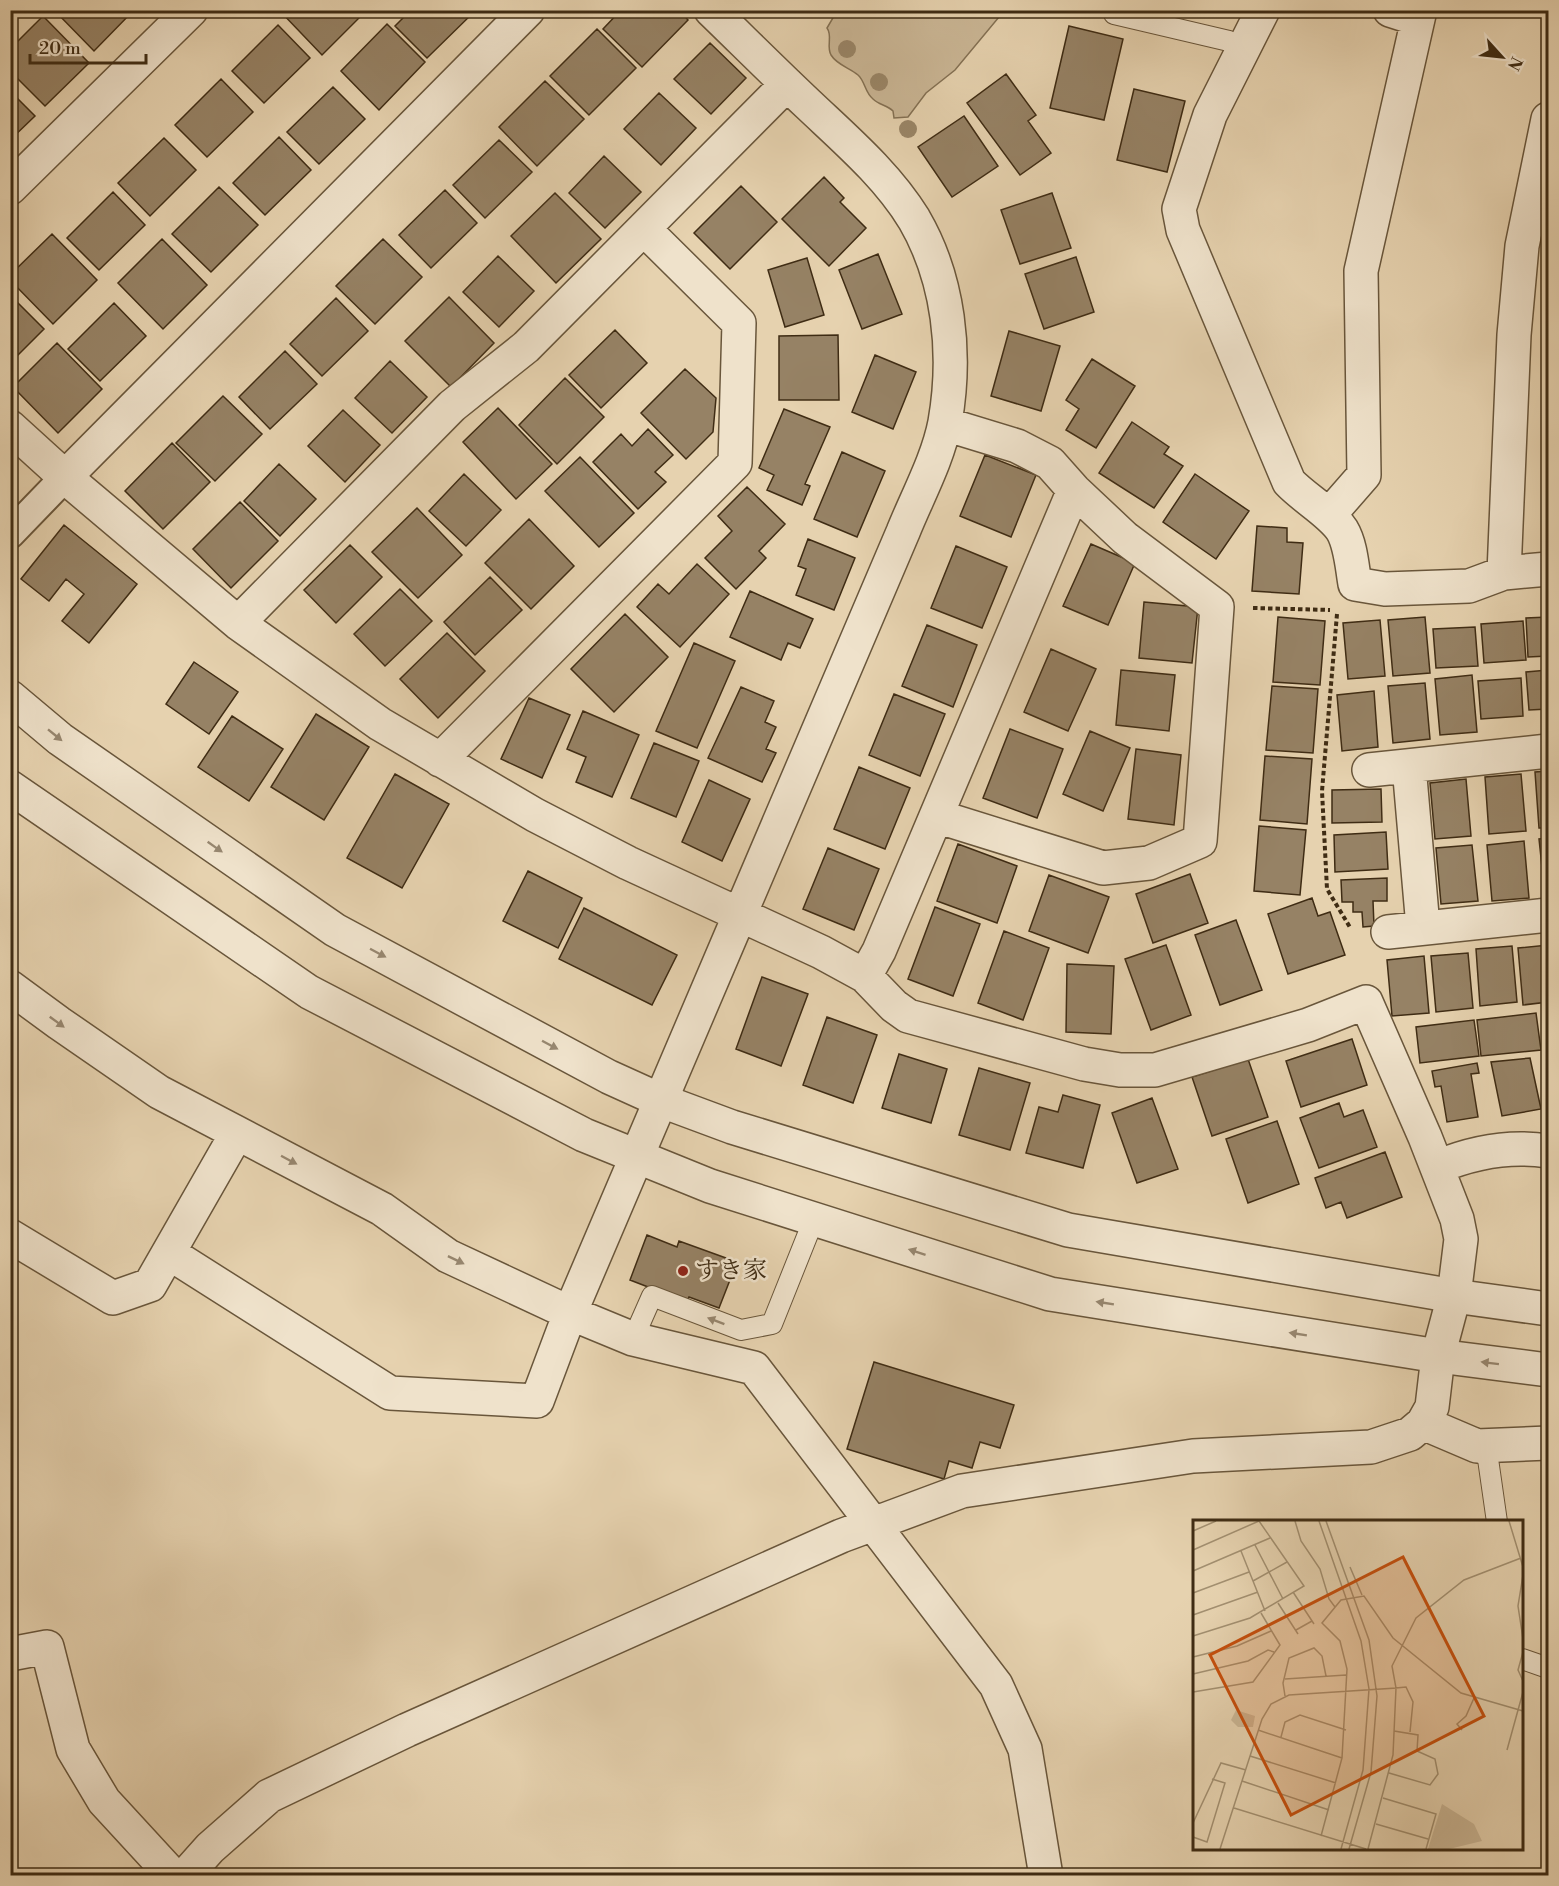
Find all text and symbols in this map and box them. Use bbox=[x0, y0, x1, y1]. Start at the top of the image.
scale bar bbox=[30, 27, 146, 65]
north arrow bbox=[1472, 27, 1532, 87]
text: 20 m bbox=[39, 37, 81, 60]
text: N bbox=[1503, 53, 1526, 74]
one-way arrow bbox=[47, 728, 63, 741]
one-way arrow bbox=[206, 841, 222, 853]
one-way arrow bbox=[370, 948, 387, 958]
one-way arrow bbox=[49, 1016, 65, 1028]
one-way arrow bbox=[541, 1040, 558, 1050]
one-way arrow bbox=[281, 1155, 298, 1165]
one-way arrow bbox=[908, 1247, 926, 1256]
one-way arrow bbox=[448, 1255, 465, 1265]
place label: すき家 bbox=[695, 1256, 767, 1286]
marker: すき家 bbox=[676, 1264, 690, 1278]
one-way arrow bbox=[1096, 1298, 1115, 1307]
one-way arrow bbox=[707, 1315, 725, 1325]
one-way arrow bbox=[1288, 1329, 1307, 1338]
one-way arrow bbox=[1481, 1358, 1500, 1368]
inset map bbox=[1193, 1520, 1523, 1850]

